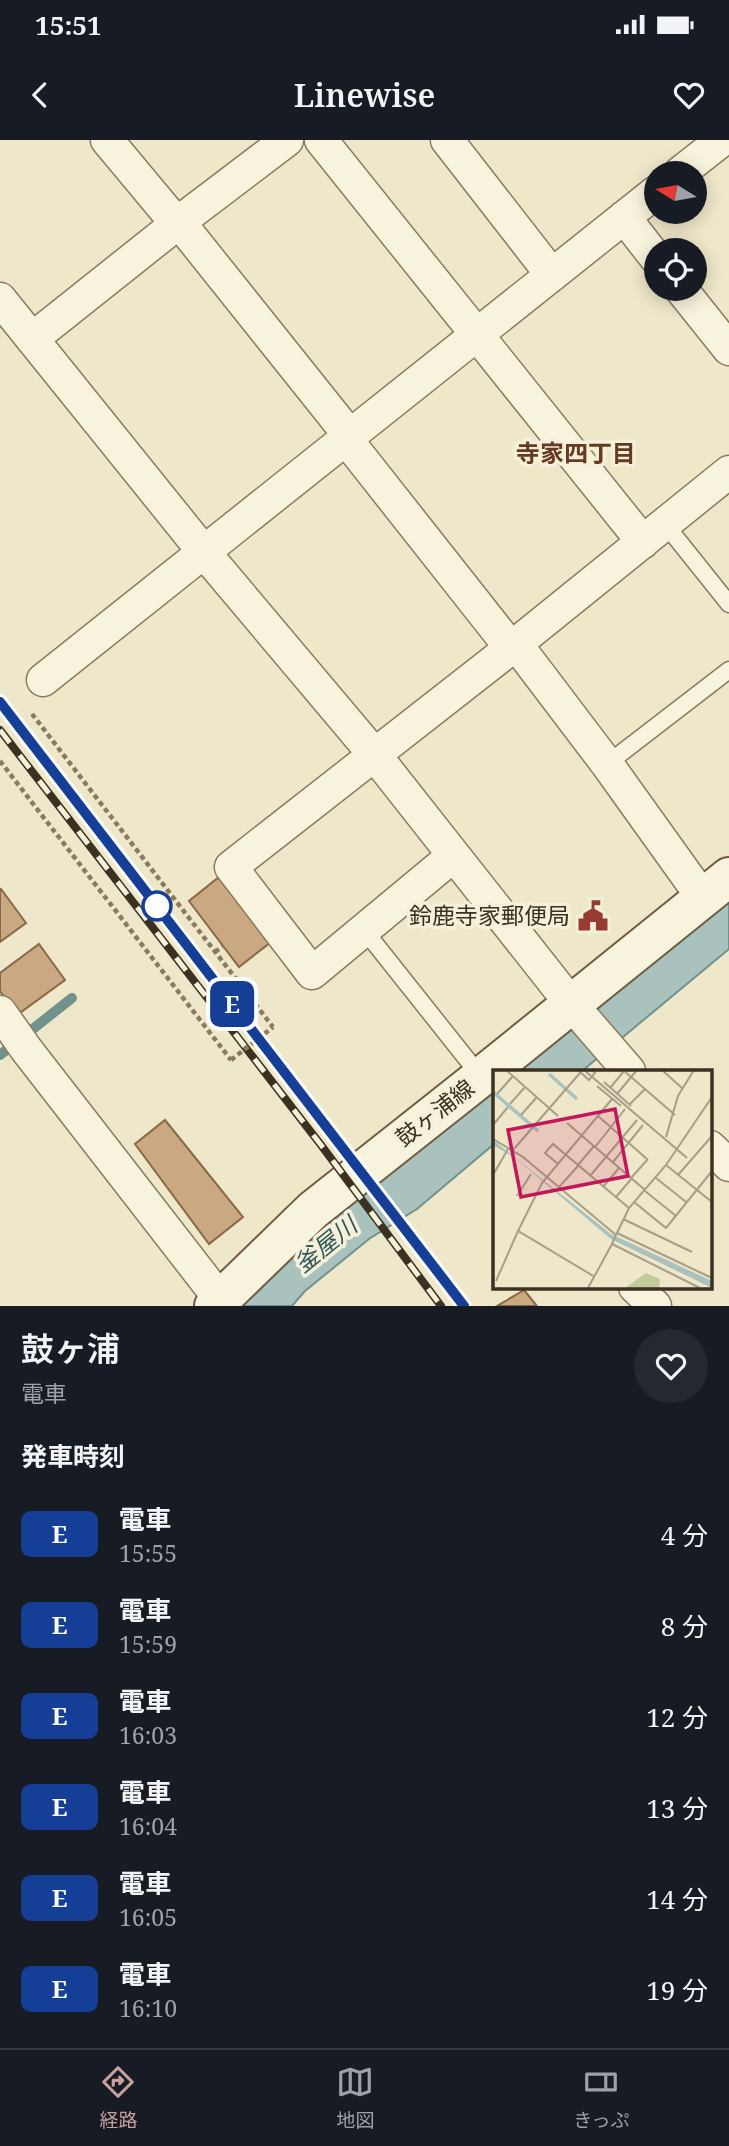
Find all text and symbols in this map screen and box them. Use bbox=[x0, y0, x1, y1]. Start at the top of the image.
text: 15:51 bbox=[35, 7, 102, 43]
text: Linewise bbox=[294, 73, 435, 116]
icon: back bbox=[21, 76, 59, 114]
icon: heart bbox=[670, 76, 708, 114]
north arrow bbox=[644, 161, 707, 224]
map controls bbox=[644, 161, 707, 301]
button: locate bbox=[644, 238, 707, 301]
district label: 寺家四丁目 bbox=[516, 436, 636, 469]
unlabelled marker bbox=[142, 891, 172, 921]
place label: 鈴鹿寺家郵便局 bbox=[409, 899, 570, 931]
public building icon: 鈴鹿寺家郵便局 bbox=[576, 899, 610, 933]
line badge: E bbox=[209, 981, 255, 1027]
text: E bbox=[224, 987, 240, 1020]
inset map bbox=[493, 1070, 712, 1288]
street label: 鼓ヶ浦線 bbox=[388, 1071, 480, 1153]
water label: 釜屋川 bbox=[287, 1206, 366, 1279]
text: 鼓ヶ浦 bbox=[21, 1326, 120, 1371]
button: heart bbox=[634, 1329, 708, 1403]
text: 電車 bbox=[21, 1377, 67, 1409]
text: 発車時刻 bbox=[21, 1438, 125, 1474]
text: 電車 bbox=[119, 1501, 171, 1537]
text: E bbox=[52, 1517, 67, 1550]
text: 4 分 bbox=[661, 1517, 708, 1553]
text: 15:55 bbox=[119, 1537, 177, 1569]
text: 電車 bbox=[119, 1592, 171, 1628]
text: E bbox=[52, 1608, 67, 1641]
text: 8 分 bbox=[661, 1608, 708, 1644]
text: 15:59 bbox=[119, 1628, 177, 1660]
text: 電車 bbox=[119, 1683, 171, 1719]
text: E bbox=[52, 1699, 67, 1732]
text: 12 分 bbox=[646, 1699, 708, 1735]
text: 16:03 bbox=[119, 1719, 177, 1751]
text: 電車 bbox=[119, 1774, 171, 1810]
text: E bbox=[52, 1790, 67, 1823]
text: 13 分 bbox=[646, 1790, 708, 1826]
text: 16:04 bbox=[119, 1810, 177, 1842]
text: 電車 bbox=[119, 1865, 171, 1901]
text: E bbox=[52, 1881, 67, 1914]
text: 14 分 bbox=[646, 1881, 708, 1917]
text: 16:05 bbox=[119, 1901, 177, 1933]
text: 電車 bbox=[119, 1956, 171, 1992]
text: E bbox=[52, 1972, 67, 2005]
text: 19 分 bbox=[646, 1972, 708, 2008]
text: 16:10 bbox=[119, 1992, 177, 2024]
tab: 経路 bbox=[99, 2063, 137, 2133]
tab: 地図 bbox=[336, 2063, 374, 2133]
tab: きっぷ bbox=[573, 2063, 630, 2133]

